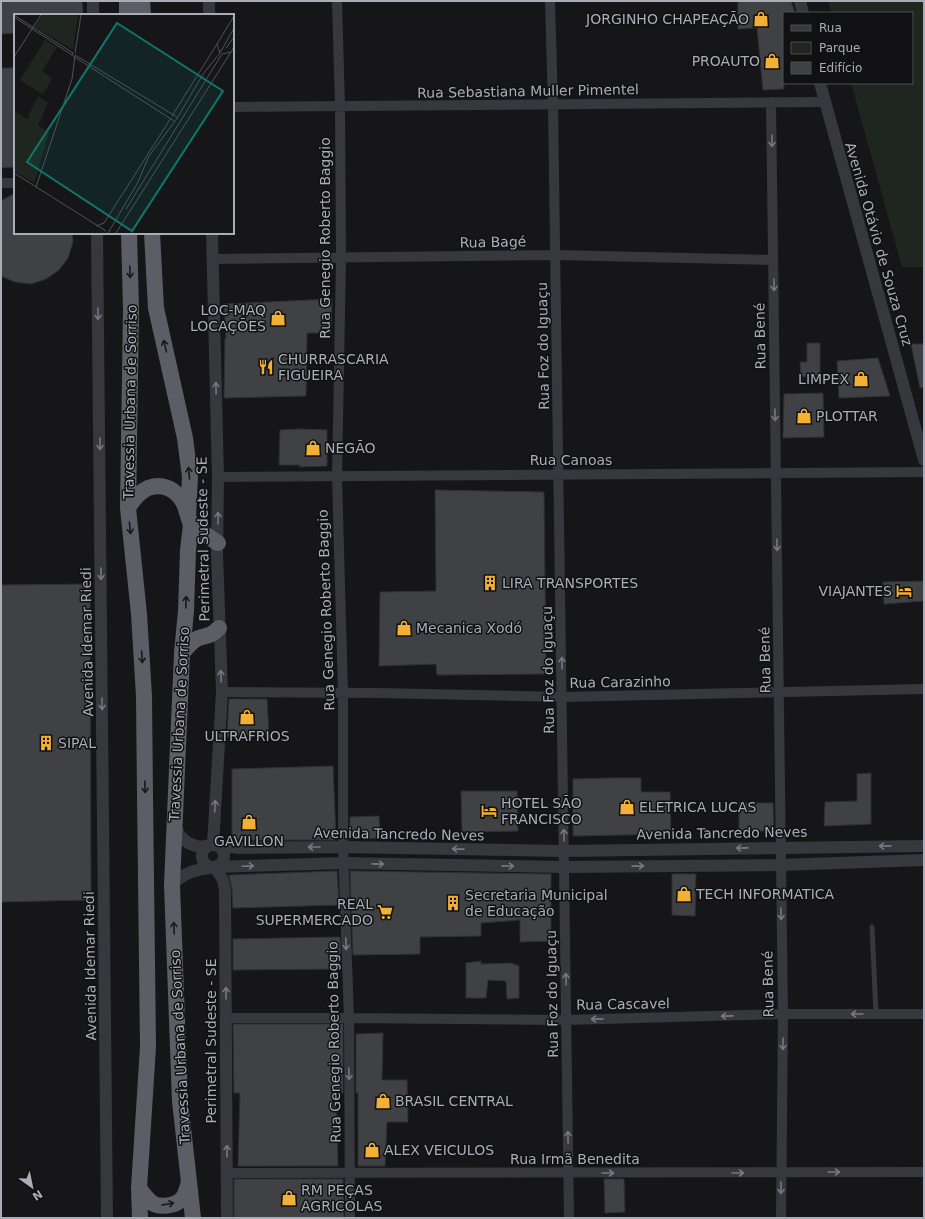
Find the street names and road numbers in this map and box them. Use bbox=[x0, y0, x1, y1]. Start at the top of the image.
street label: Rua Sebastiana Muller Pimentel bbox=[417, 81, 639, 101]
street label: Rua Genegio Roberto Baggio bbox=[317, 137, 333, 339]
street label: Avenida Otávio de Souza Cruz bbox=[842, 140, 916, 348]
street label: Rua Bagé bbox=[460, 233, 526, 251]
street label: Rua Foz do Iguaçu bbox=[534, 282, 552, 410]
street label: Rua Bené bbox=[751, 303, 769, 369]
street label: Travessia Urbana de Sorriso bbox=[120, 304, 140, 501]
street label: Rua Canoas bbox=[530, 452, 612, 468]
street label: Perimetral Sudeste - SE bbox=[194, 456, 212, 622]
street label: Rua Genegio Roberto Baggio bbox=[314, 509, 338, 711]
street label: Avenida Idemar Riedi bbox=[78, 567, 96, 717]
street label: Rua Foz do Iguaçu bbox=[539, 606, 557, 734]
street label: Travessia Urbana de Sorriso bbox=[166, 626, 192, 823]
street label: Rua Bené bbox=[756, 627, 774, 693]
street label: Rua Carazinho bbox=[569, 673, 671, 691]
street label: Avenida Tancredo Neves bbox=[636, 824, 808, 842]
street label: Avenida Tancredo Neves bbox=[313, 825, 485, 843]
street label: Avenida Idemar Riedi bbox=[81, 891, 99, 1041]
street label: Rua Foz do Iguaçu bbox=[543, 930, 561, 1058]
street label: Rua Genegio Roberto Baggio bbox=[324, 941, 344, 1143]
street label: Travessia Urbana de Sorriso bbox=[167, 949, 193, 1146]
street label: Rua Bené bbox=[759, 951, 777, 1017]
street label: Perimetral Sudeste - SE bbox=[203, 959, 219, 1123]
street label: Rua Cascavel bbox=[576, 995, 670, 1013]
street label: Rua Irmã Benedita bbox=[510, 1151, 640, 1167]

